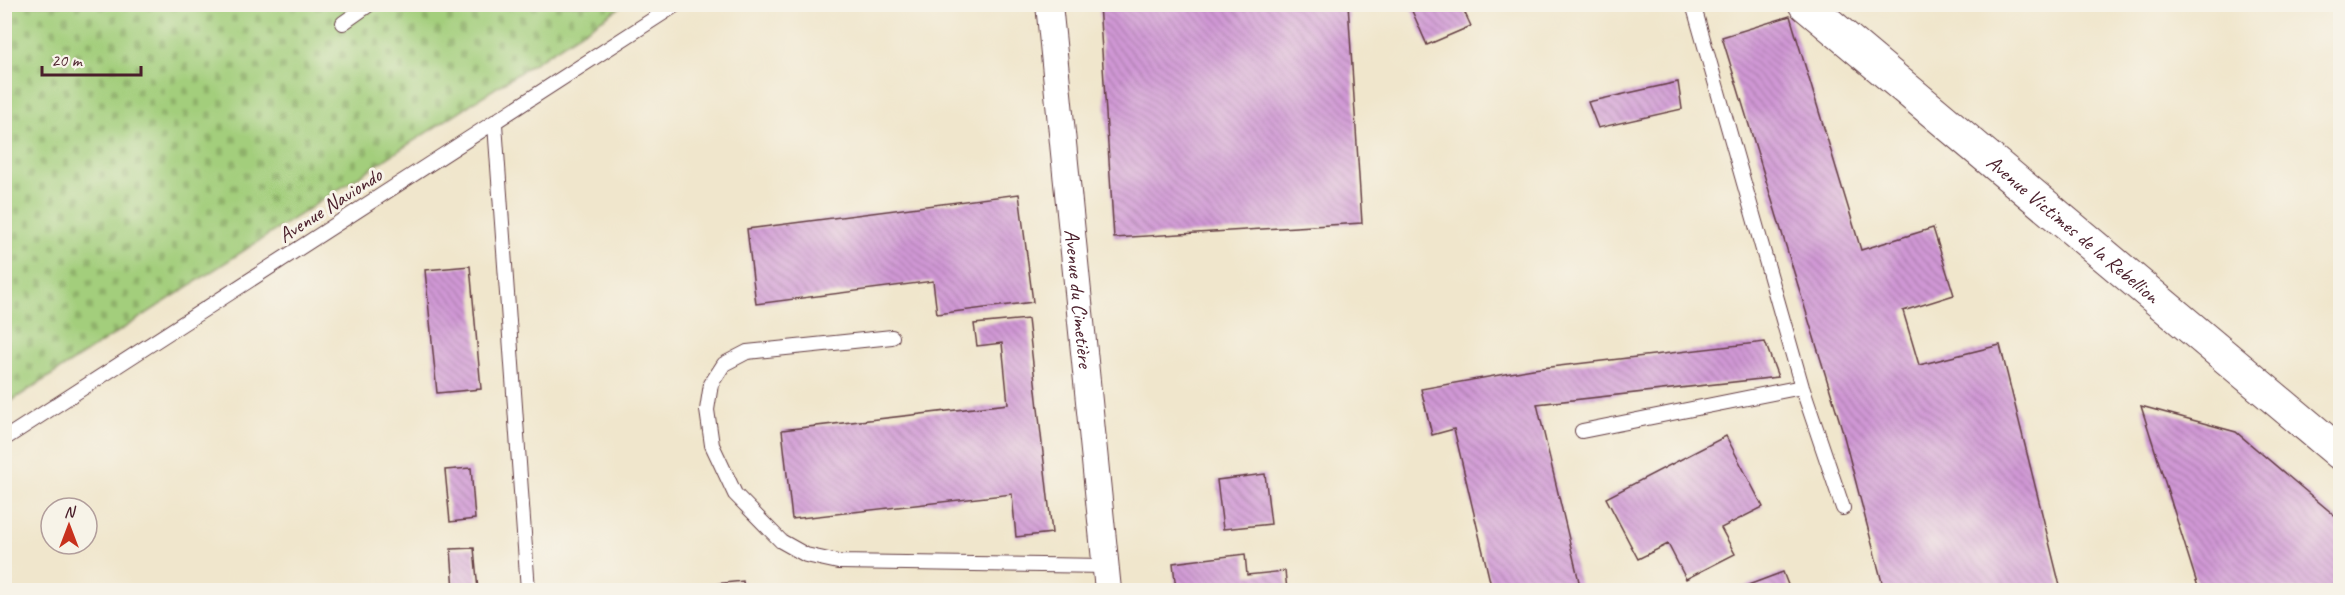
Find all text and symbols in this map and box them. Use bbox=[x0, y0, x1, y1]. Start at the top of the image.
scale bar bbox=[42, 39, 141, 77]
text: 20 m bbox=[51, 49, 84, 71]
street label: Avenue Victimes de la Rebellion bbox=[1981, 149, 2166, 310]
street label: Avenue Naviondo bbox=[273, 161, 388, 248]
street label: Avenue du Cimetière bbox=[1059, 228, 1099, 371]
north arrow bbox=[39, 496, 99, 556]
text: N bbox=[64, 502, 77, 522]

